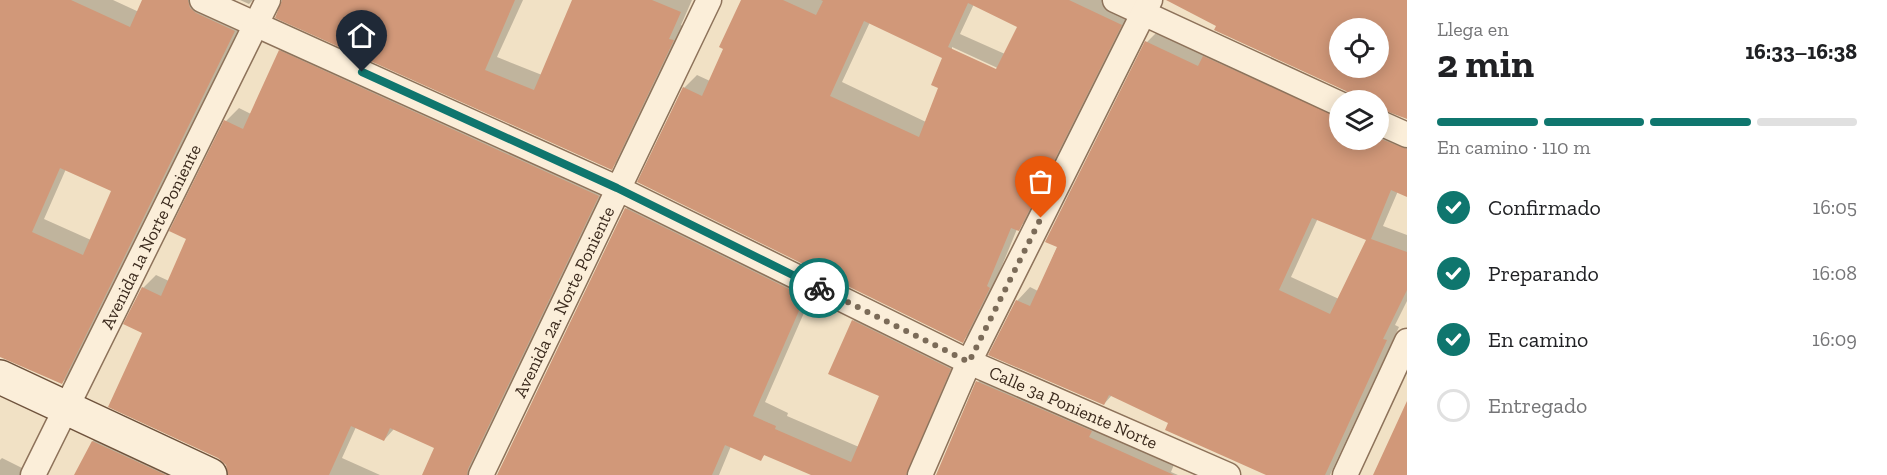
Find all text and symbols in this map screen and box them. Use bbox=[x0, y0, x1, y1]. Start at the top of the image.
pin bbox=[336, 10, 387, 72]
text: Llega en bbox=[1437, 17, 1509, 41]
map controls bbox=[1329, 18, 1389, 150]
button: locate bbox=[1329, 18, 1389, 78]
icon: home bbox=[345, 19, 378, 52]
text: 16:33–16:38 bbox=[1745, 38, 1857, 65]
text: 2 min bbox=[1437, 40, 1534, 87]
button: layers bbox=[1329, 90, 1389, 150]
text: En camino · 110 m bbox=[1437, 135, 1590, 159]
street label: Avenida 1a Norte Poniente bbox=[96, 141, 206, 333]
pin bbox=[1015, 156, 1066, 218]
icon: bag bbox=[1024, 165, 1057, 198]
icon: check bbox=[1437, 191, 1470, 224]
text: Confirmado bbox=[1488, 194, 1601, 221]
text: 16:05 bbox=[1812, 195, 1857, 219]
street label: Avenida 2a. Norte Poniente bbox=[509, 203, 619, 401]
icon: check bbox=[1437, 257, 1470, 290]
courier bbox=[789, 258, 849, 318]
text: Preparando bbox=[1488, 260, 1599, 287]
text: 16:08 bbox=[1812, 261, 1857, 285]
icon: bike bbox=[803, 272, 836, 305]
icon: check bbox=[1437, 323, 1470, 356]
text: En camino bbox=[1488, 326, 1588, 353]
text: 16:09 bbox=[1812, 327, 1857, 351]
street label: Calle 3a Poniente Norte bbox=[986, 361, 1161, 454]
text: Entregado bbox=[1488, 392, 1587, 419]

